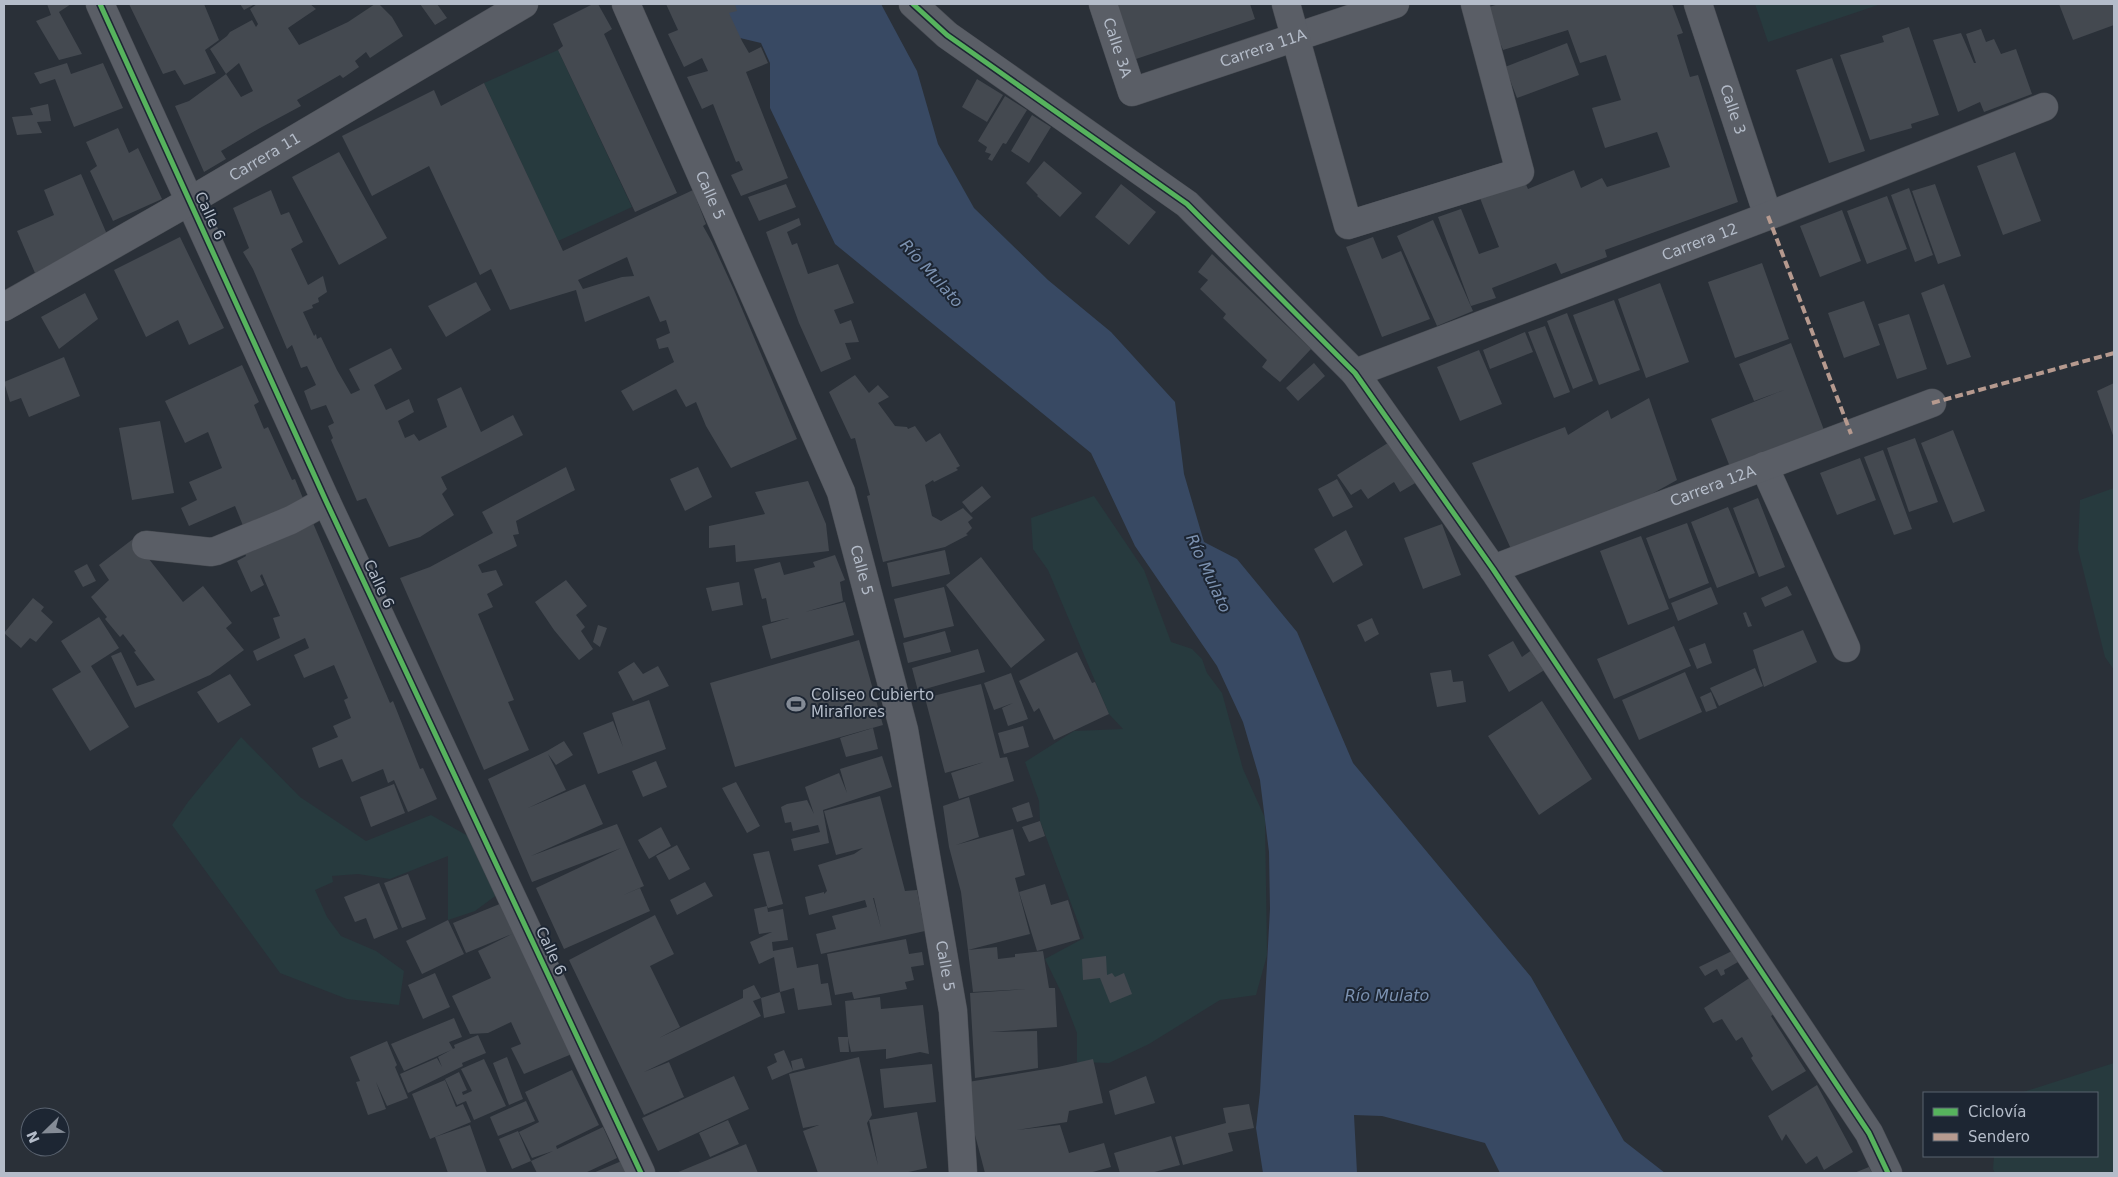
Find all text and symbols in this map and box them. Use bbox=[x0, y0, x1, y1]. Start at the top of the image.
street label: Calle 3A bbox=[1099, 15, 1136, 81]
street label: Carrera 11A bbox=[1218, 25, 1310, 71]
street label: Calle 3 bbox=[1716, 82, 1749, 137]
street label: Carrera 11 bbox=[226, 129, 304, 185]
street label: Calle 5 bbox=[692, 168, 729, 222]
street label: Calle 6 bbox=[191, 189, 229, 243]
street label: Carrera 12 bbox=[1659, 219, 1740, 264]
water label: Río Mulato bbox=[896, 236, 967, 311]
street label: Carrera 12A bbox=[1667, 461, 1759, 510]
water label: Río Mulato bbox=[1182, 531, 1235, 616]
street label: Calle 5 bbox=[846, 543, 877, 597]
street label: Calle 6 bbox=[360, 557, 398, 611]
place label: Coliseo Cubierto Miraflores bbox=[811, 686, 934, 721]
sports icon: Coliseo Cubierto Miraflores bbox=[785, 693, 807, 715]
street label: Calle 6 bbox=[532, 924, 570, 978]
street label: Calle 5 bbox=[932, 939, 958, 993]
water label: Río Mulato bbox=[1345, 986, 1430, 1005]
legend bbox=[1923, 1092, 2098, 1157]
text: Ciclovía bbox=[1968, 1103, 2026, 1121]
north arrow bbox=[20, 1107, 70, 1157]
text: Sendero bbox=[1968, 1128, 2030, 1146]
text: N bbox=[23, 1129, 43, 1146]

